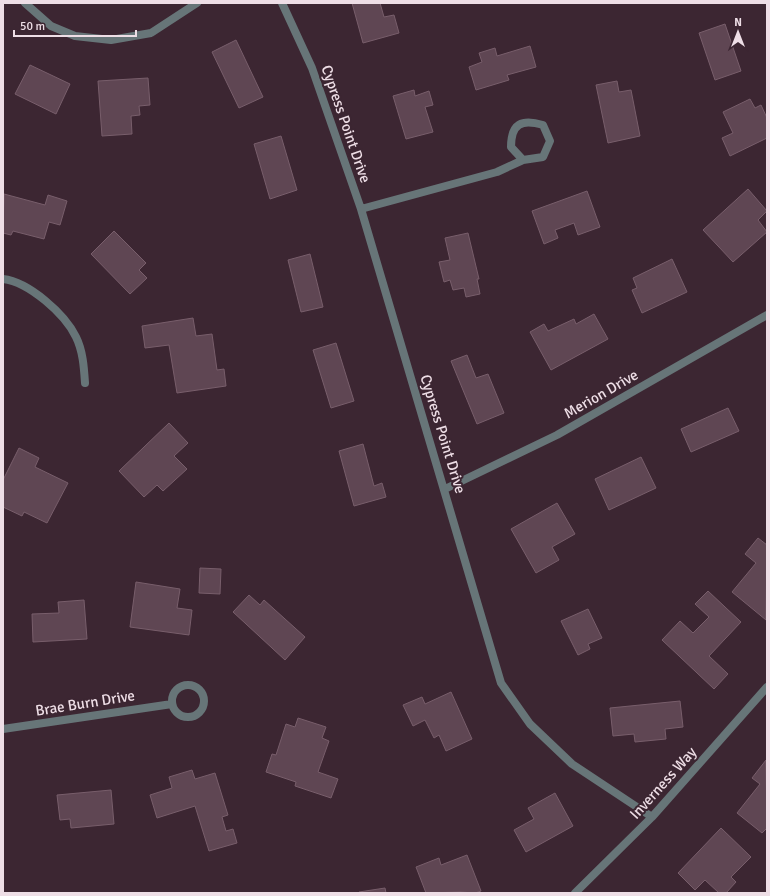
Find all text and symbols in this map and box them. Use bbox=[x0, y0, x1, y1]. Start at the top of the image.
scale bar bbox=[14, 12, 136, 38]
north arrow bbox=[718, 12, 758, 52]
text: N bbox=[734, 16, 742, 29]
text: 50 m bbox=[20, 19, 45, 34]
street label: Cypress Point Drive bbox=[317, 63, 375, 185]
street label: Merion Drive bbox=[561, 366, 641, 422]
street label: Cypress Point Drive bbox=[416, 372, 470, 496]
street label: Brae Burn Drive bbox=[34, 686, 136, 720]
street label: Inverness Way bbox=[626, 743, 700, 823]

